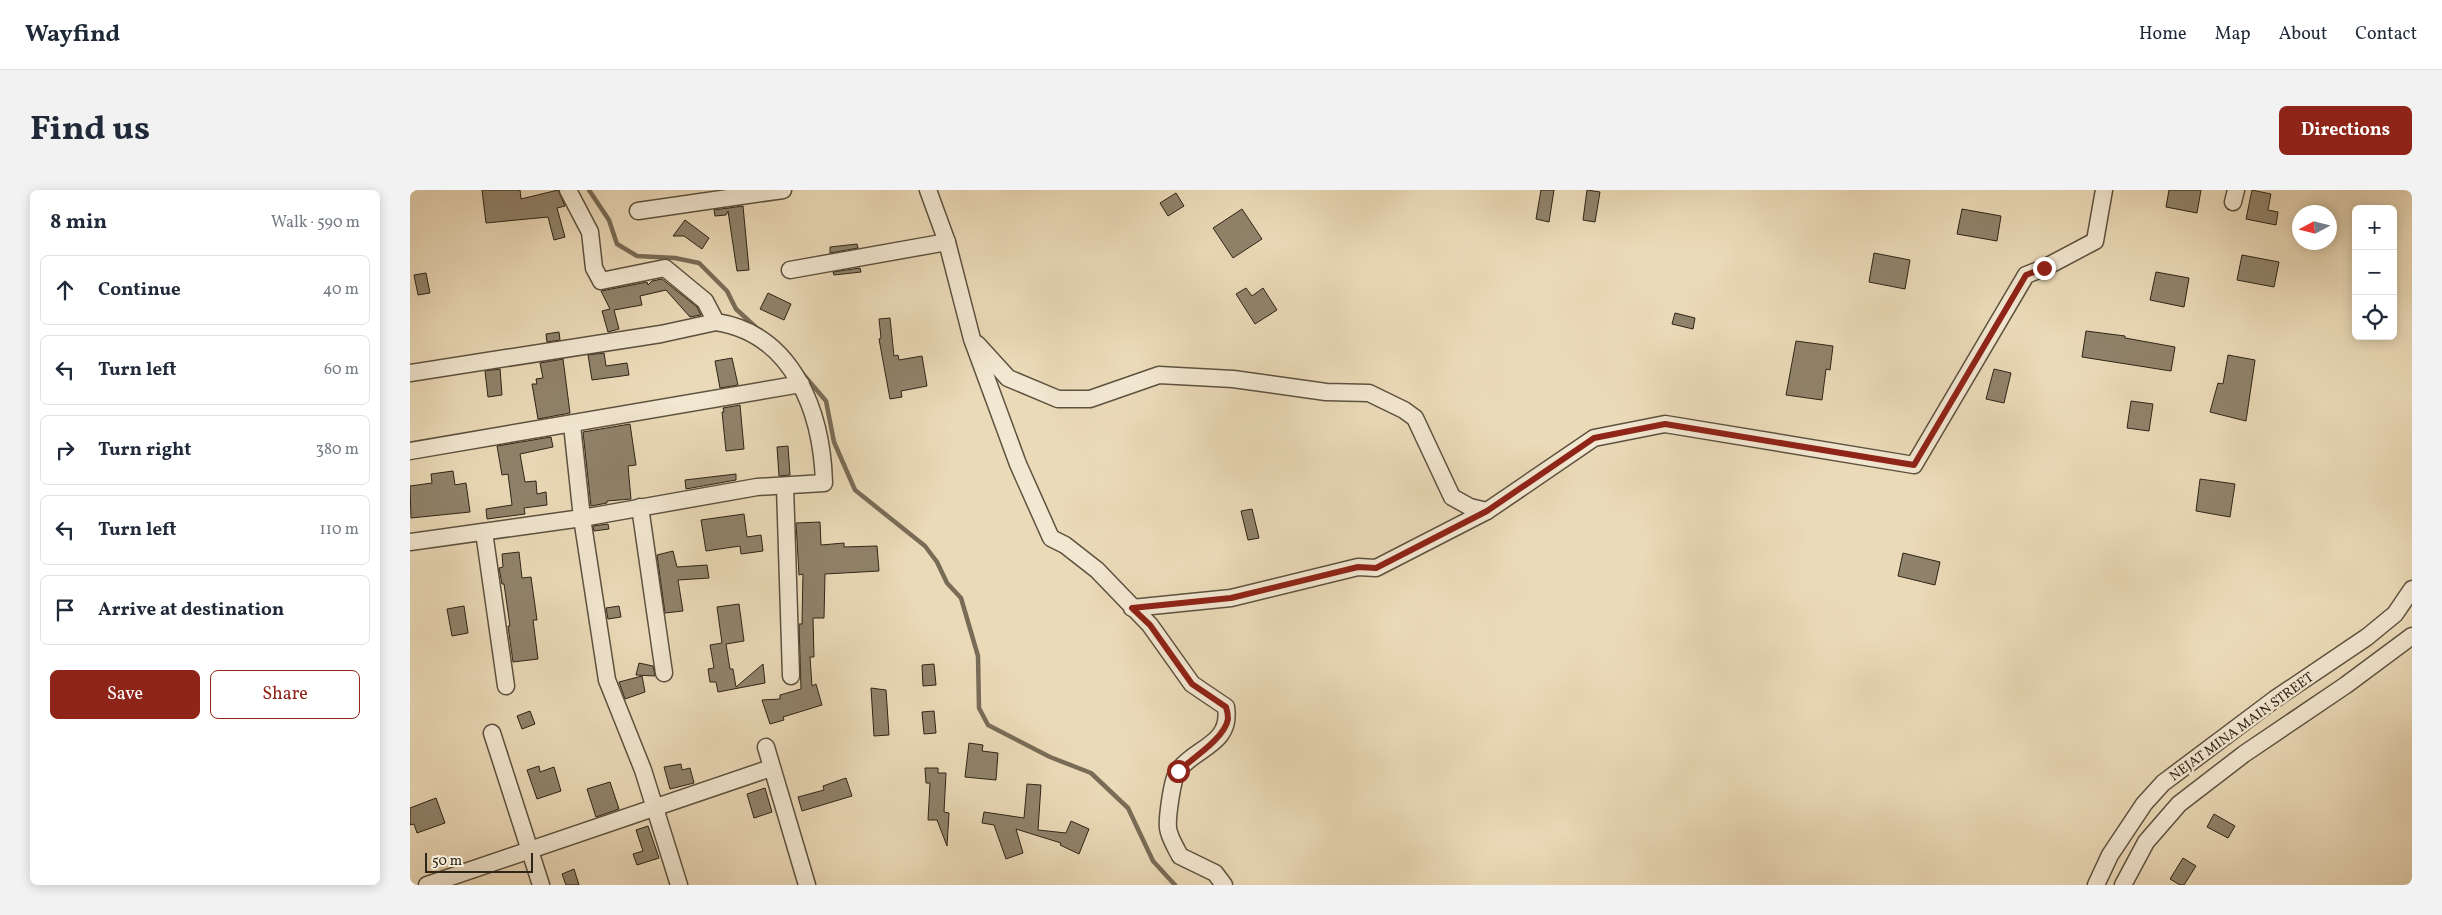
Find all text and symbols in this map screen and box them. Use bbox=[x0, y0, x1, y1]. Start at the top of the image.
text: Wayfind bbox=[25, 18, 120, 52]
text: Home bbox=[2139, 22, 2187, 47]
text: Map bbox=[2215, 22, 2251, 47]
text: About bbox=[2279, 22, 2327, 47]
text: Contact bbox=[2355, 22, 2417, 47]
text: Find us bbox=[30, 106, 150, 154]
button: Directions bbox=[2279, 106, 2412, 155]
north arrow bbox=[2292, 205, 2337, 250]
map controls bbox=[2352, 205, 2397, 340]
button: + bbox=[2352, 205, 2397, 250]
text: 8 min bbox=[50, 208, 107, 237]
text: Walk · 590 m bbox=[271, 212, 360, 234]
button: − bbox=[2352, 250, 2397, 295]
route end bbox=[2033, 257, 2056, 280]
icon: ahead bbox=[51, 276, 79, 304]
text: Continue bbox=[98, 277, 181, 303]
text: 40 m bbox=[323, 279, 359, 301]
button: locate bbox=[2352, 295, 2397, 340]
icon: left bbox=[51, 356, 79, 384]
text: Turn left bbox=[98, 357, 177, 383]
text: 60 m bbox=[324, 359, 359, 381]
icon: right bbox=[51, 436, 79, 464]
text: Turn right bbox=[98, 437, 191, 463]
text: 380 m bbox=[316, 439, 359, 461]
icon: left bbox=[51, 516, 79, 544]
text: Turn left bbox=[98, 517, 177, 543]
text: 110 m bbox=[320, 519, 359, 541]
icon: arrive bbox=[51, 596, 79, 624]
text: Arrive at destination bbox=[98, 597, 284, 623]
street label: NEJAT MINA MAIN STREET bbox=[2166, 668, 2318, 786]
button: Save bbox=[50, 670, 200, 719]
button: Share bbox=[210, 670, 360, 719]
route start bbox=[1167, 760, 1190, 783]
scale bar bbox=[425, 850, 532, 873]
text: 50 m bbox=[432, 852, 462, 871]

